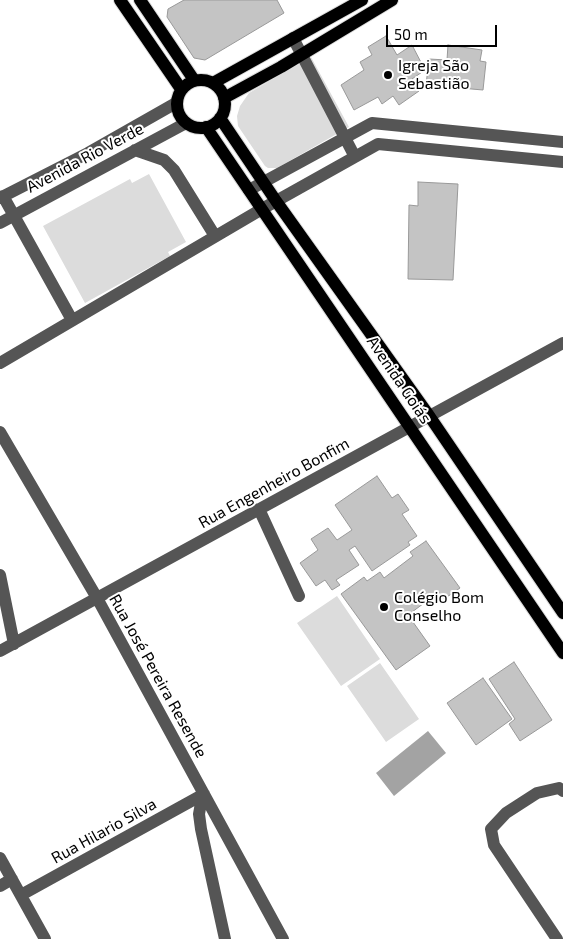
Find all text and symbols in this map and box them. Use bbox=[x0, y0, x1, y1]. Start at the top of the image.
scale bar bbox=[388, 15, 499, 47]
text: 50 m bbox=[394, 25, 428, 43]
place label: Igreja São Sebastião bbox=[398, 56, 470, 94]
marker: Igreja São Sebastião bbox=[382, 69, 394, 81]
street label: Avenida Rio Verde bbox=[23, 119, 147, 197]
street label: Avenida Goiás bbox=[363, 333, 435, 427]
street label: Rua Engenheiro Bonfim bbox=[195, 434, 353, 532]
place label: Colégio Bom Conselho bbox=[394, 588, 484, 626]
street label: Rua José Pereira Resende bbox=[105, 591, 211, 761]
marker: Colégio Bom Conselho bbox=[378, 601, 390, 613]
street label: Rua Hilario Silva bbox=[48, 794, 160, 868]

